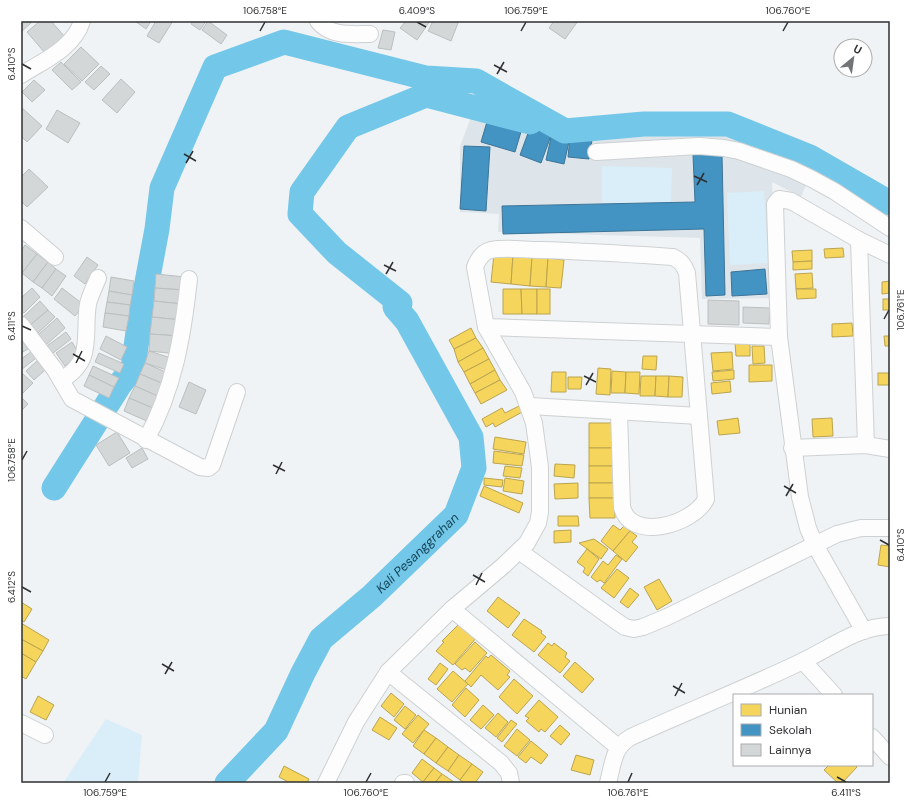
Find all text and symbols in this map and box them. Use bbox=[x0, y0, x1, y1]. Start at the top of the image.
text: 106.758°E bbox=[243, 4, 287, 17]
text: 6.409°S bbox=[399, 4, 435, 17]
text: 106.759°E bbox=[504, 4, 548, 17]
text: 106.760°E bbox=[766, 4, 811, 17]
north arrow bbox=[833, 38, 873, 78]
text: U bbox=[851, 41, 865, 57]
text: 6.410°S bbox=[5, 47, 18, 81]
text: 106.761°E bbox=[894, 289, 907, 331]
text: 6.411°S bbox=[5, 311, 18, 341]
text: 106.758°E bbox=[5, 438, 18, 482]
water label: Kali Pesanggrahan bbox=[372, 509, 462, 597]
text: 6.410°S bbox=[894, 528, 907, 562]
text: 6.412°S bbox=[5, 571, 18, 603]
legend bbox=[733, 694, 873, 766]
text: Hunian bbox=[769, 702, 807, 718]
text: Sekolah bbox=[769, 722, 812, 738]
text: Lainnya bbox=[769, 742, 811, 758]
text: 106.759°E bbox=[83, 786, 127, 799]
text: 106.760°E bbox=[344, 786, 389, 799]
text: 106.761°E bbox=[607, 786, 649, 799]
text: 6.411°S bbox=[831, 786, 861, 799]

